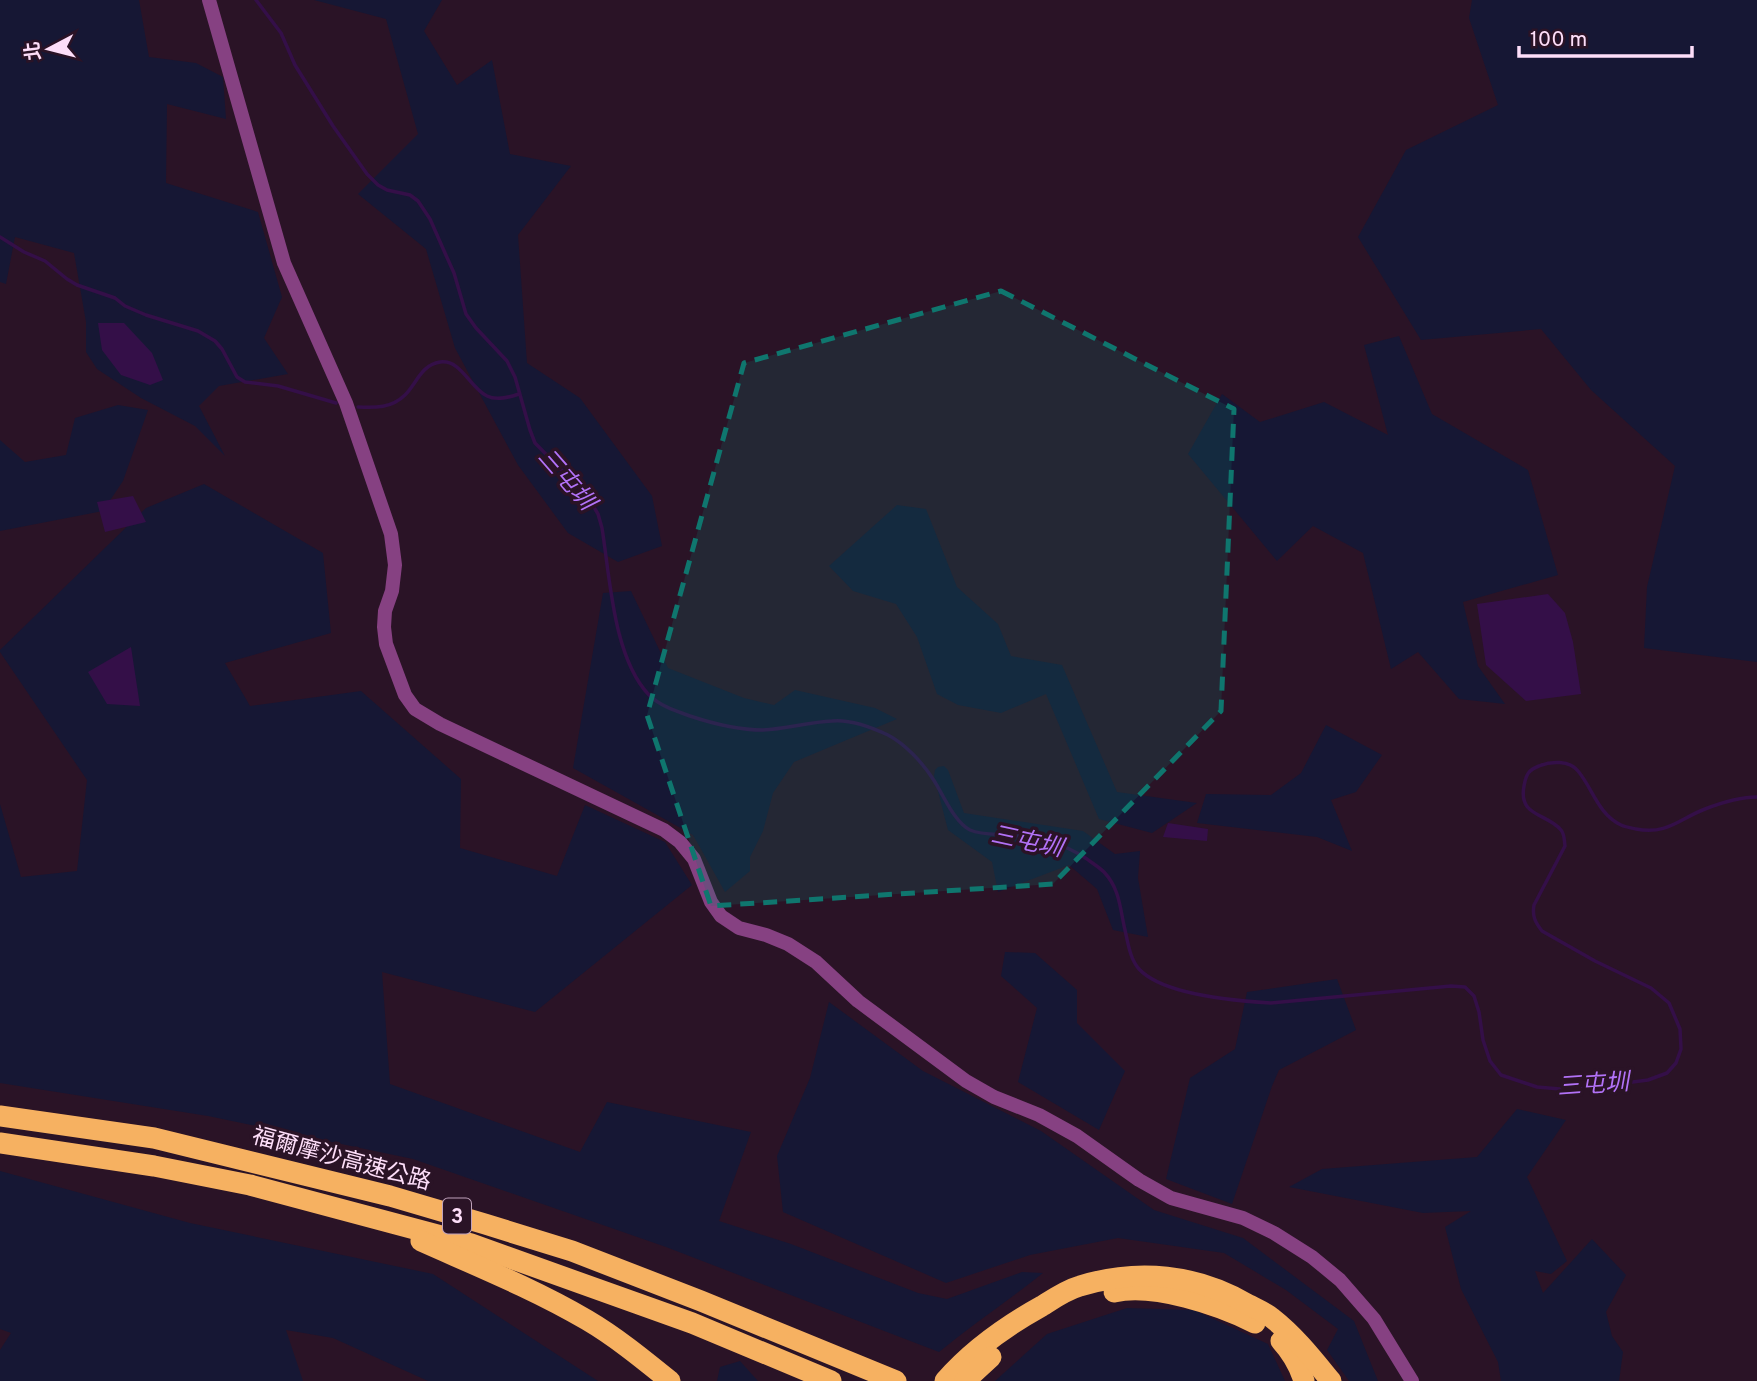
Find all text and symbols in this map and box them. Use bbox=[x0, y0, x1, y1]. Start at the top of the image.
north arrow bbox=[14, 14, 84, 84]
scale bar bbox=[1519, 14, 1692, 58]
text: 100 m bbox=[1530, 27, 1587, 54]
text: 北 bbox=[21, 40, 47, 62]
water label: 三屯圳 bbox=[531, 443, 602, 520]
water label: 三屯圳 bbox=[988, 821, 1068, 866]
water label: 三屯圳 bbox=[1556, 1068, 1633, 1103]
street label: 福爾摩沙高速公路 bbox=[249, 1123, 434, 1198]
road number: 3 bbox=[443, 1198, 471, 1234]

